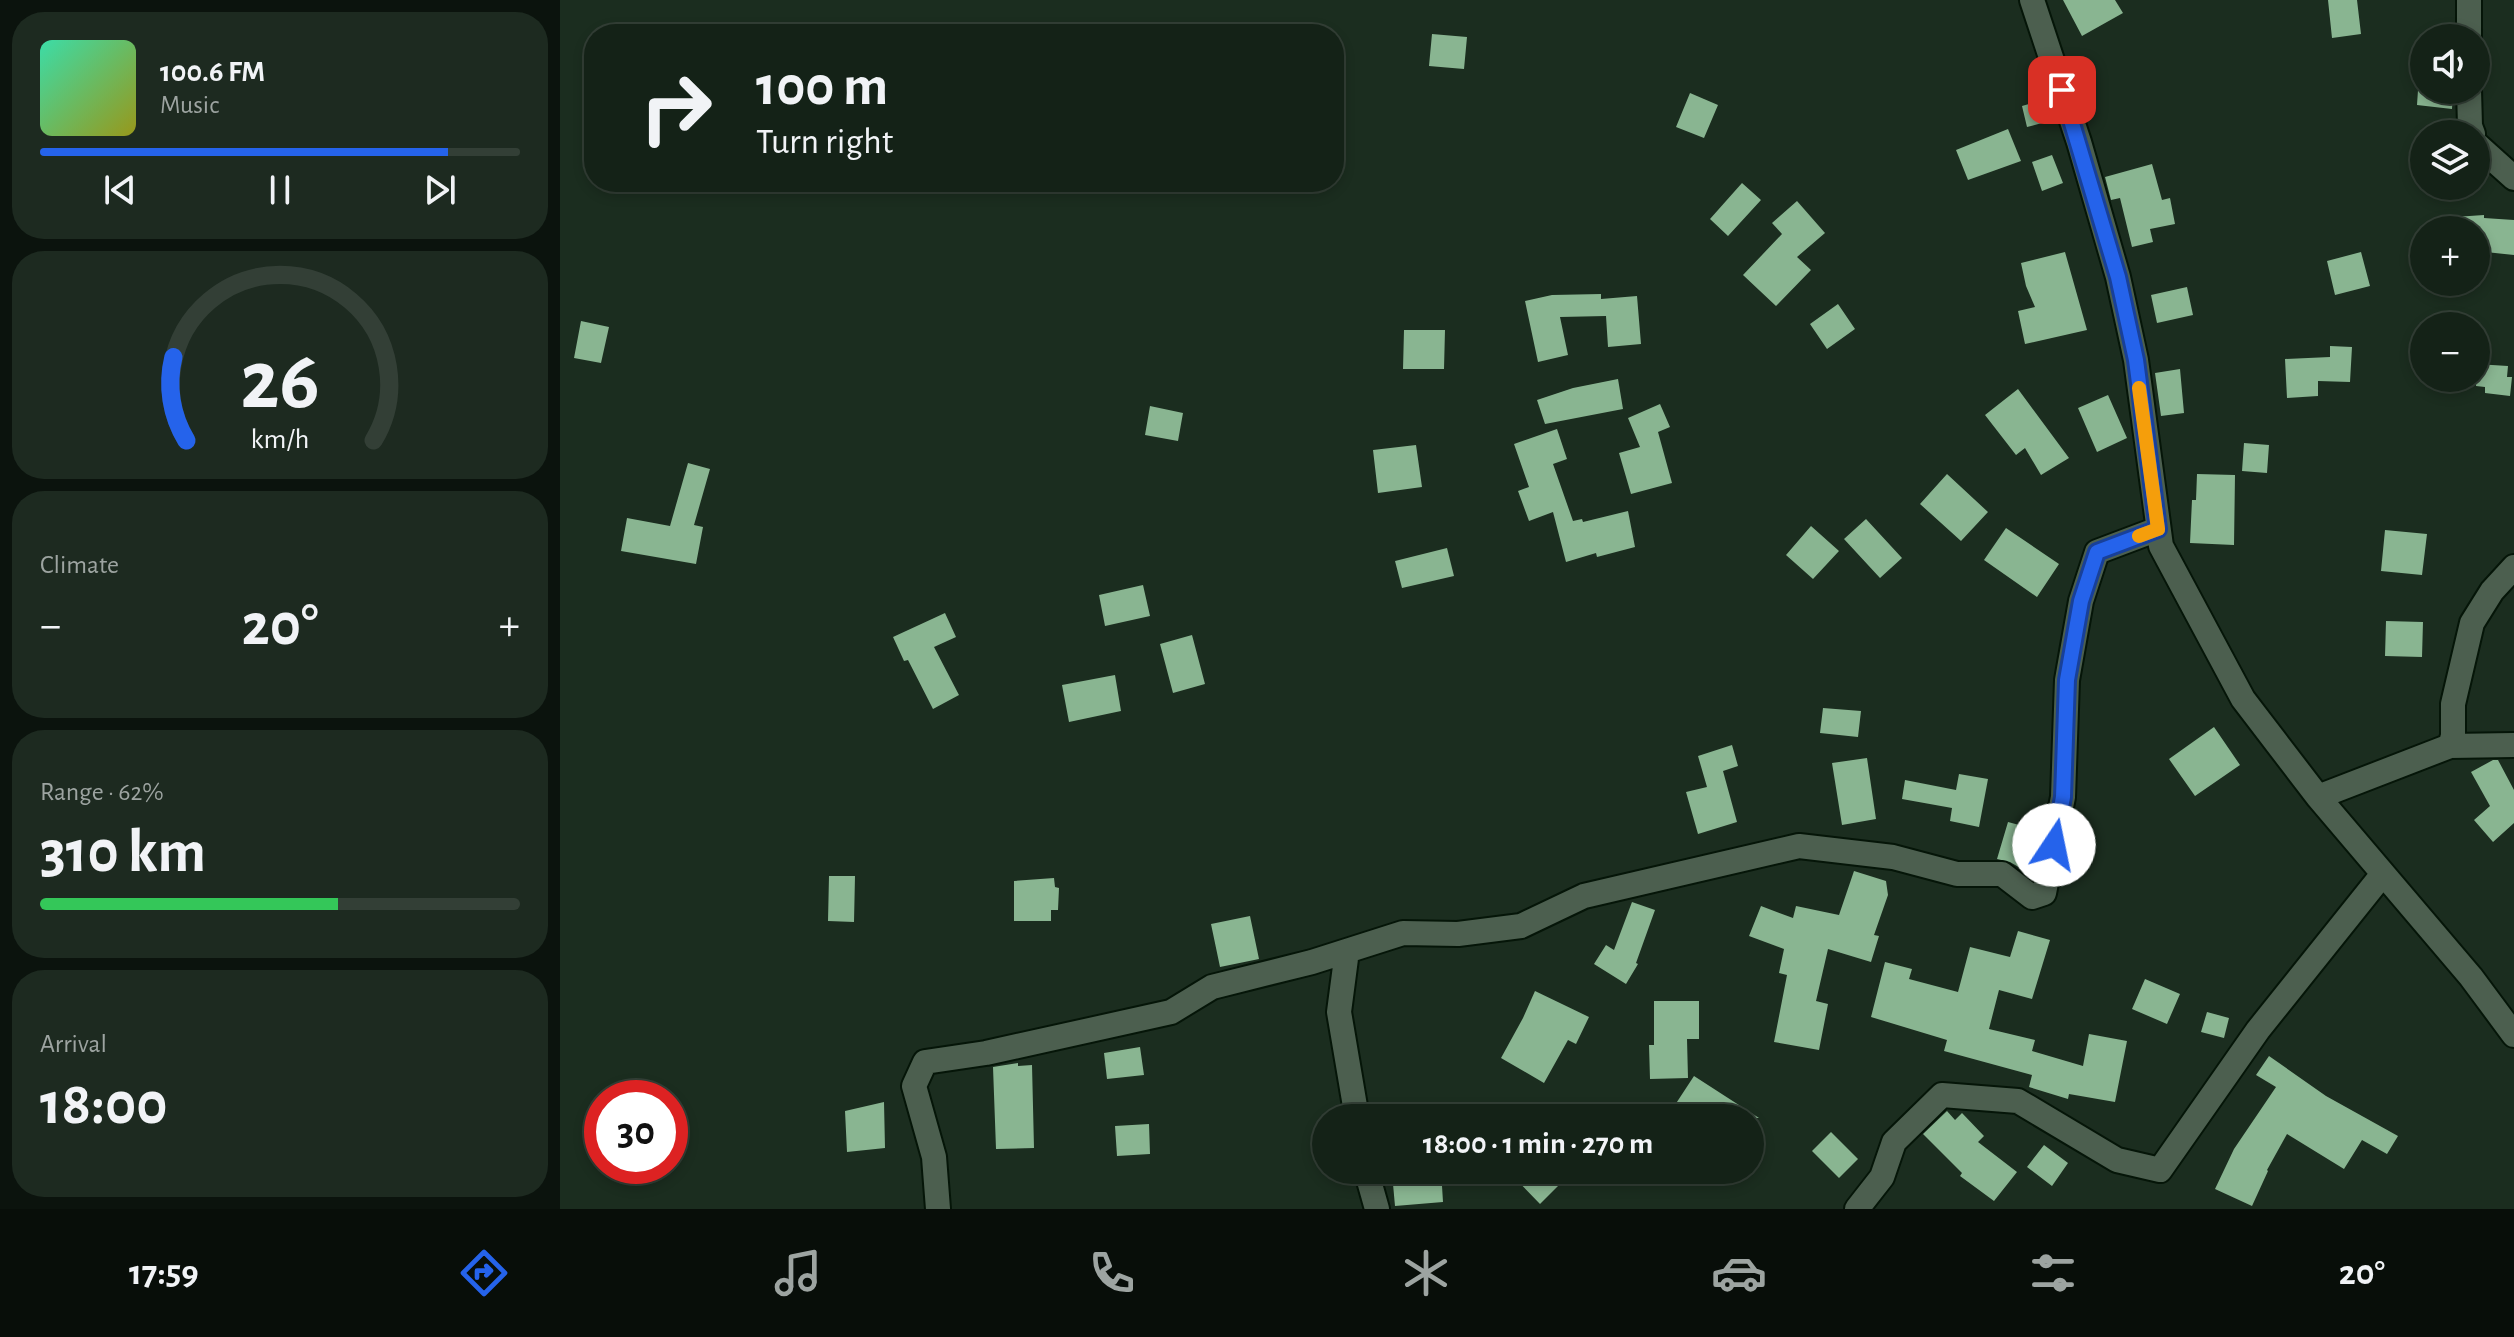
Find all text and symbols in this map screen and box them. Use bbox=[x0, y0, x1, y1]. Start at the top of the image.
map controls bbox=[2410, 24, 2490, 392]
button: sound bbox=[2410, 24, 2490, 104]
icon: right bbox=[624, 56, 728, 160]
pin bbox=[2028, 56, 2096, 124]
text: 100.6 FM bbox=[160, 57, 265, 87]
text: 100 m bbox=[756, 59, 888, 115]
icon: arrive bbox=[2040, 68, 2084, 112]
text: Music bbox=[160, 92, 219, 118]
button: layers bbox=[2410, 120, 2490, 200]
text: Turn right bbox=[756, 124, 893, 160]
icon: previous bbox=[98, 168, 142, 212]
icon: pause bbox=[258, 168, 302, 212]
icon: next bbox=[418, 168, 462, 212]
button: + bbox=[2410, 216, 2490, 296]
button: − bbox=[2410, 312, 2490, 392]
text: 26 bbox=[240, 340, 320, 424]
text: km/h bbox=[251, 425, 309, 454]
text: Climate bbox=[40, 552, 119, 578]
text: 20° bbox=[241, 596, 319, 656]
text: − bbox=[40, 604, 61, 648]
text: + bbox=[499, 604, 520, 648]
text: Range · 62% bbox=[40, 779, 164, 805]
position arrow bbox=[2012, 803, 2096, 887]
text: 310 km bbox=[40, 823, 206, 883]
text: Arrival bbox=[40, 1031, 107, 1057]
text: 18:00 bbox=[40, 1075, 167, 1135]
speed limit sign: 30 bbox=[584, 1080, 688, 1184]
text: 18:00 · 1 min · 270 m bbox=[1423, 1129, 1653, 1159]
icon: directions bbox=[456, 1245, 512, 1301]
icon: music bbox=[770, 1245, 826, 1301]
icon: phone bbox=[1084, 1245, 1140, 1301]
icon: climate bbox=[1398, 1245, 1454, 1301]
icon: car bbox=[1711, 1245, 1767, 1301]
icon: filters bbox=[2025, 1245, 2081, 1301]
text: 17:59 bbox=[129, 1255, 199, 1291]
text: 20° bbox=[2339, 1255, 2385, 1291]

